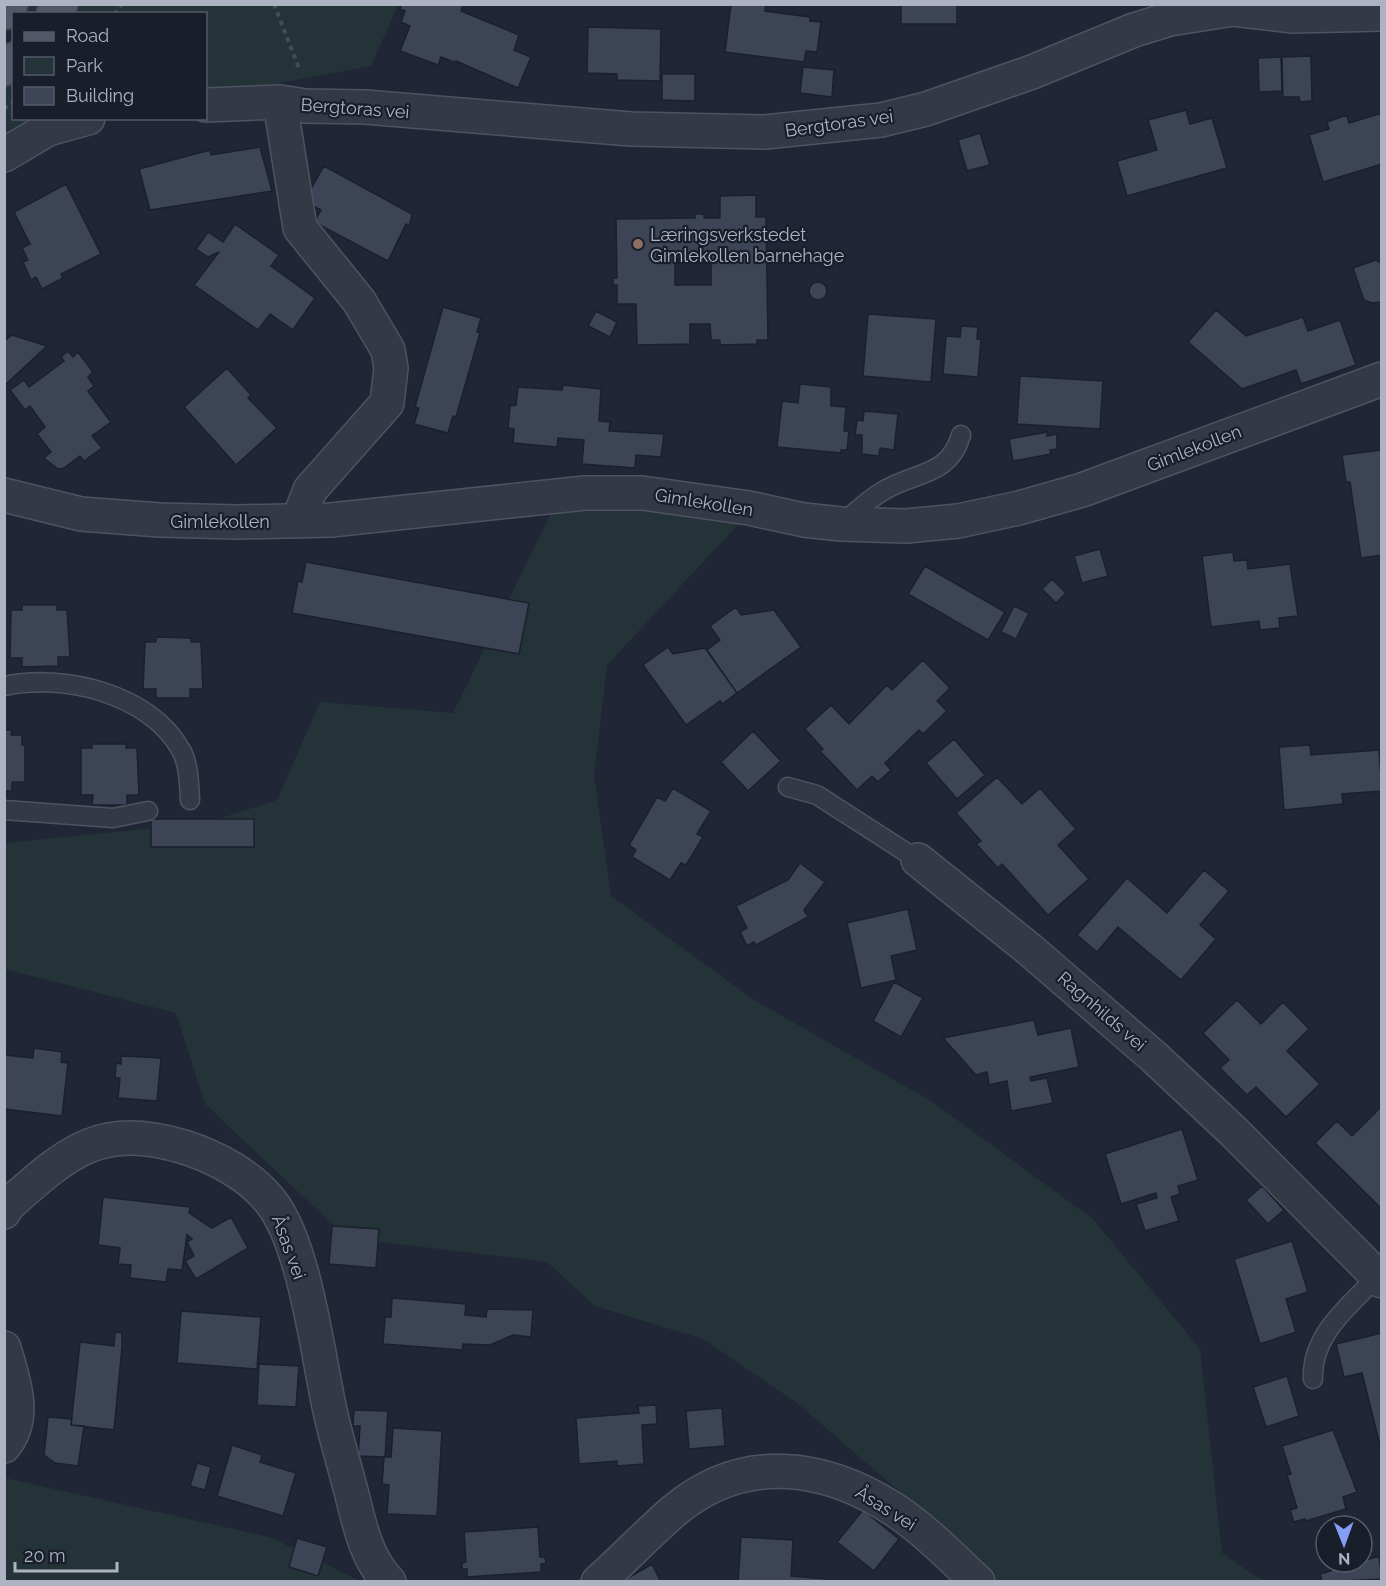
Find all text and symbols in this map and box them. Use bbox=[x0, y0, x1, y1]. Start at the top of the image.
legend bbox=[12, 12, 207, 120]
text: Road bbox=[66, 25, 109, 46]
text: Park bbox=[66, 55, 103, 76]
text: Building bbox=[66, 85, 134, 106]
street label: Bergtoras vei bbox=[300, 94, 410, 122]
street label: Bergtoras vei bbox=[784, 105, 894, 141]
place label: Læringsverkstedet Gimlekollen barnehage bbox=[650, 224, 845, 266]
marker: Læringsverkstedet Gimlekollen barnehage bbox=[631, 237, 645, 251]
street label: Gimlekollen bbox=[1144, 420, 1244, 476]
street label: Gimlekollen bbox=[653, 484, 755, 520]
street label: Gimlekollen bbox=[170, 511, 270, 532]
street label: Ragnhilds vei bbox=[1054, 967, 1150, 1055]
street label: Åsas vei bbox=[268, 1212, 311, 1282]
street label: Åsas vei bbox=[852, 1480, 921, 1535]
north arrow bbox=[1314, 1514, 1374, 1574]
scale bar bbox=[15, 1535, 117, 1573]
text: 20 m bbox=[24, 1545, 66, 1566]
text: N bbox=[1338, 1549, 1351, 1568]

